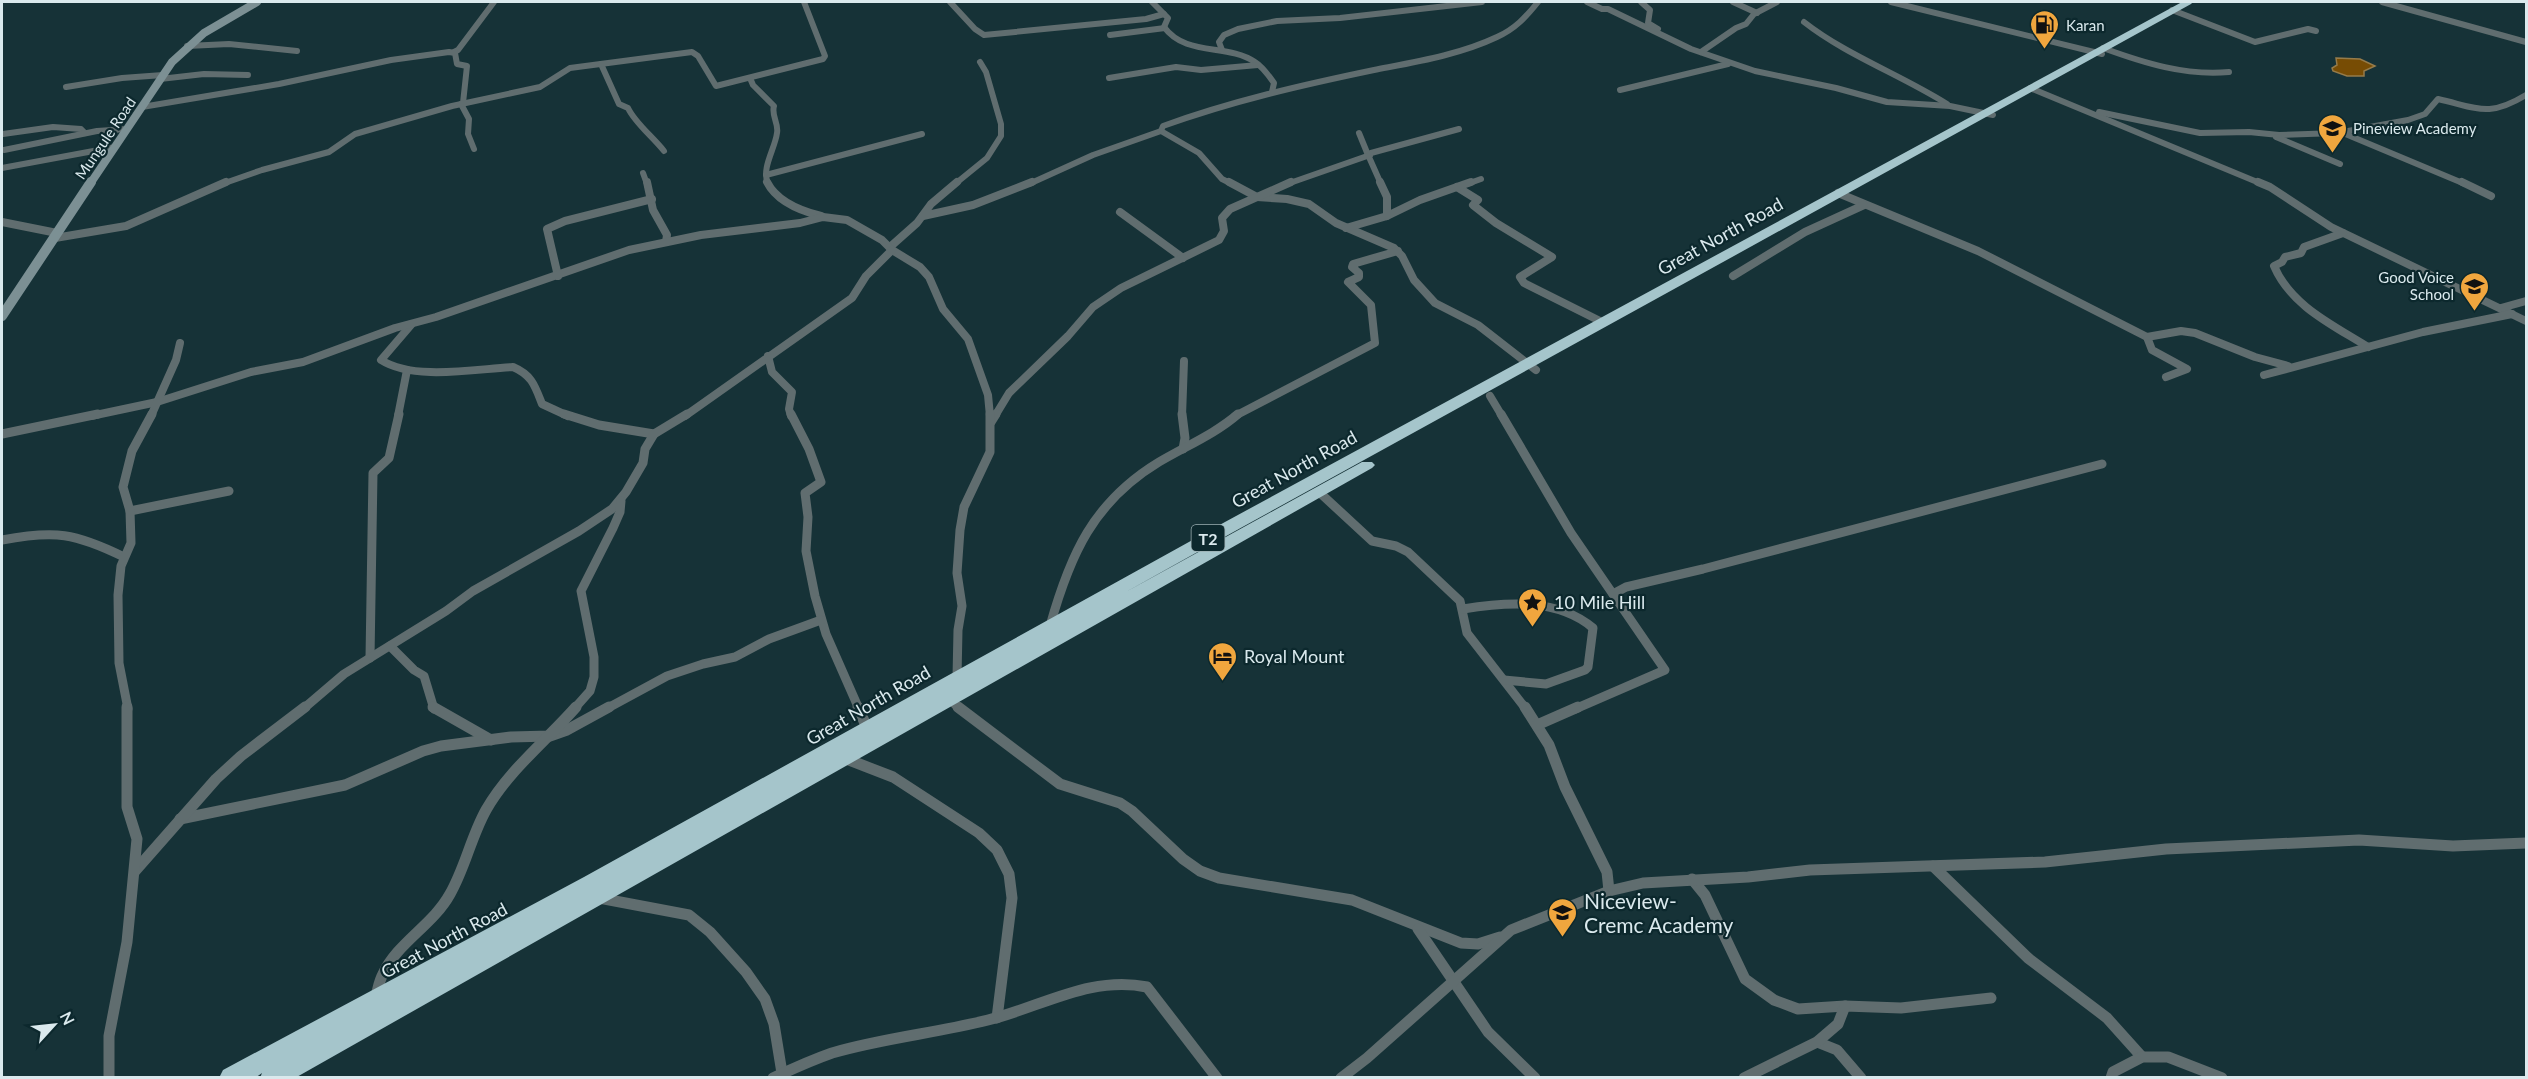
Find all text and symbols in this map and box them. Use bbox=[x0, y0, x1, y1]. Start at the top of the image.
fuel station icon: Karan bbox=[2029, 9, 2061, 51]
place label: Karan bbox=[2066, 16, 2105, 34]
street label: Mungule Road bbox=[71, 93, 139, 183]
school or university icon: Pineview Academy bbox=[2316, 112, 2348, 154]
place label: Pineview Academy bbox=[2353, 119, 2477, 137]
street label: Great North Road bbox=[1654, 192, 1786, 280]
place label: Good Voice School bbox=[2378, 268, 2454, 303]
school or university icon: Good Voice School bbox=[2459, 270, 2491, 312]
street label: Great North Road bbox=[1228, 425, 1360, 513]
road number: T2 bbox=[1192, 525, 1224, 551]
place icon: 10 Mile Hill bbox=[1517, 586, 1549, 628]
place label: 10 Mile Hill bbox=[1554, 591, 1645, 613]
hotel icon: Royal Mount bbox=[1207, 640, 1239, 682]
place label: Royal Mount bbox=[1244, 645, 1345, 667]
street label: Great North Road bbox=[802, 661, 934, 749]
place label: Niceview- Cremc Academy bbox=[1584, 888, 1733, 937]
school or university icon: Niceview- Cremc Academy bbox=[1547, 896, 1579, 938]
street label: Great North Road bbox=[377, 897, 511, 983]
north arrow bbox=[24, 995, 84, 1055]
text: N bbox=[57, 1008, 79, 1028]

